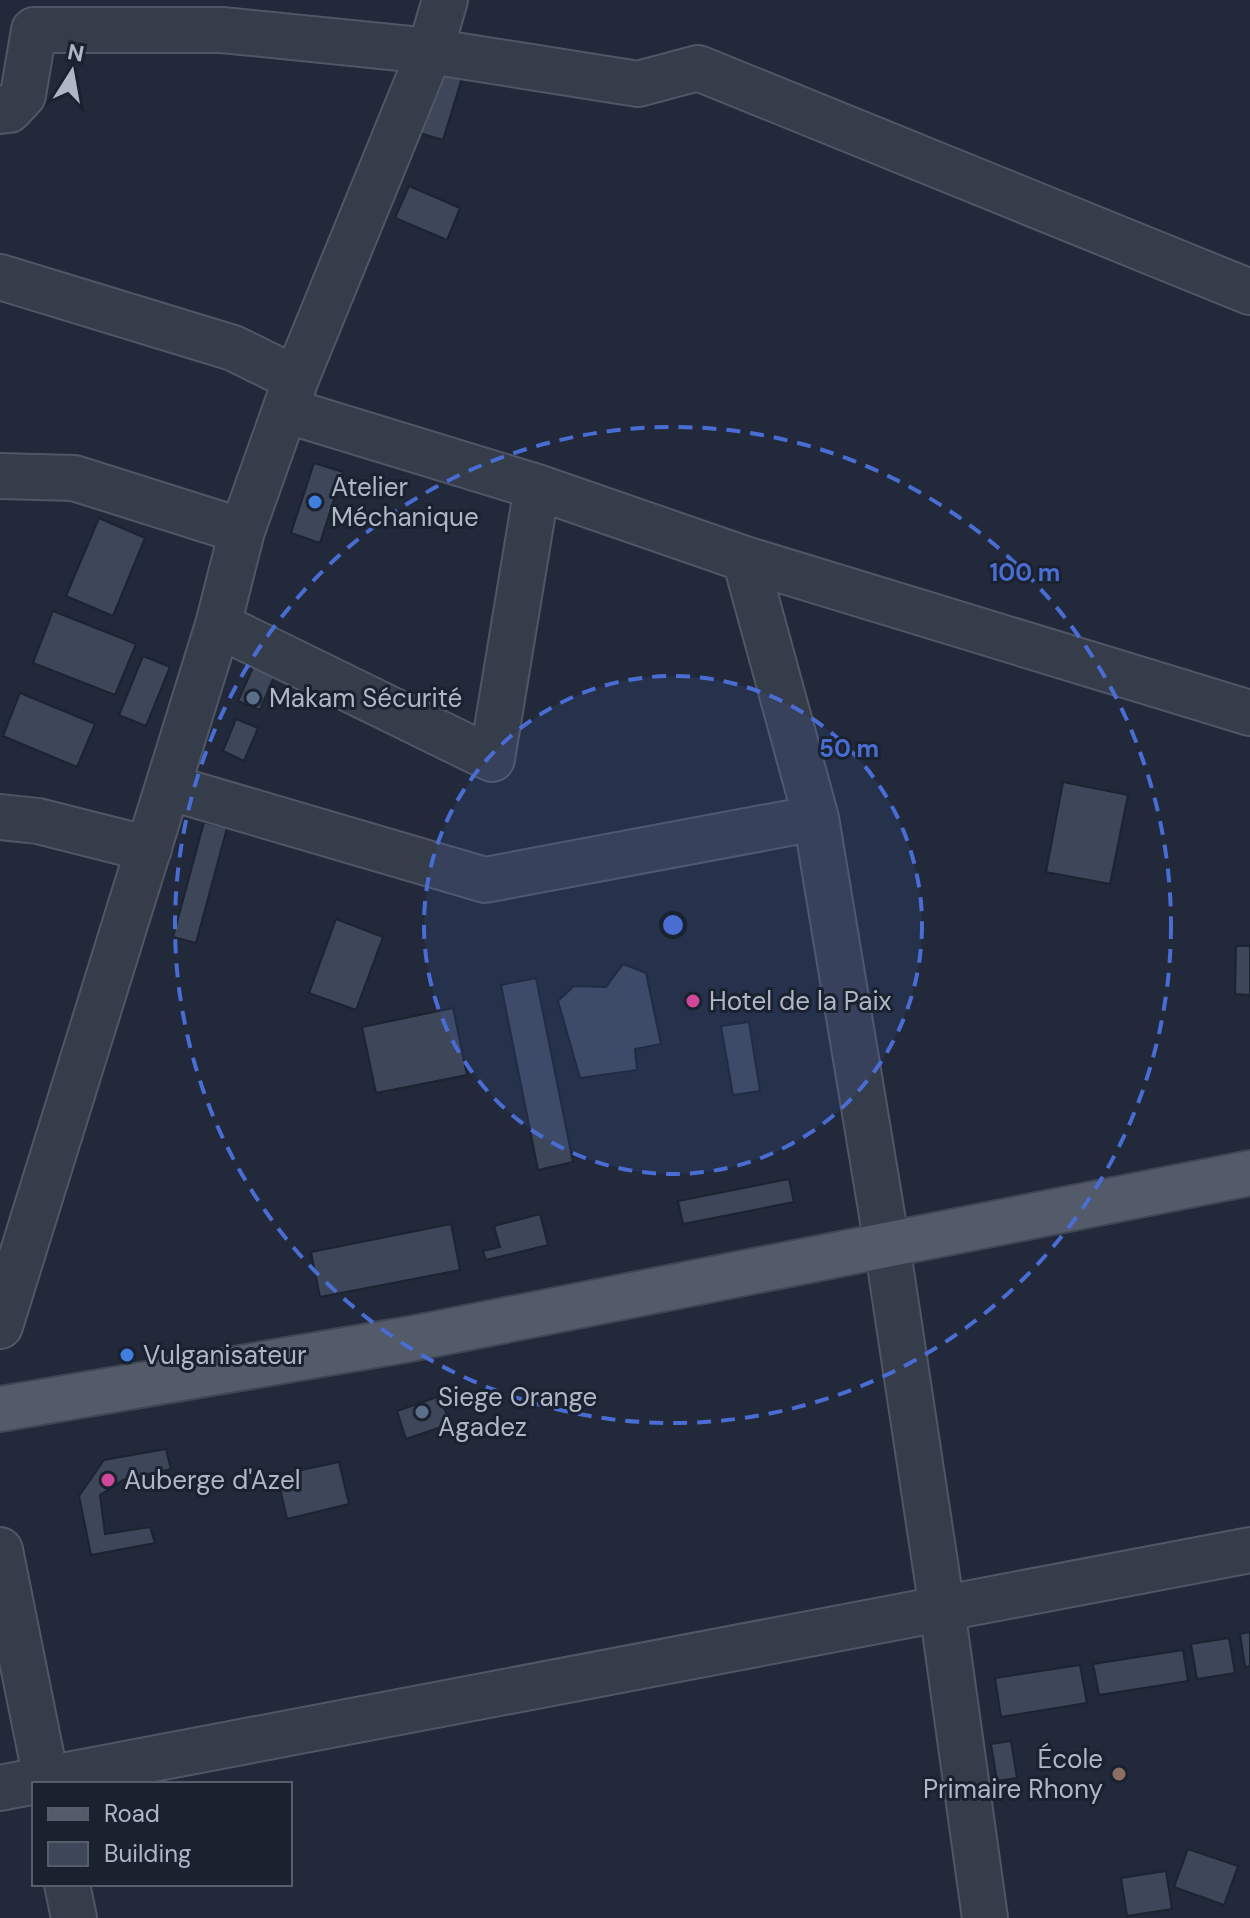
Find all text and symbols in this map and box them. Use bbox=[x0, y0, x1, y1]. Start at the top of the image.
north arrow bbox=[32, 32, 112, 112]
text: N bbox=[65, 37, 86, 69]
place label: Atelier Méchanique bbox=[331, 470, 479, 534]
marker: Atelier Méchanique bbox=[306, 493, 324, 511]
text: 100 m bbox=[990, 557, 1060, 588]
place label: Makam Sécurité bbox=[269, 681, 462, 715]
marker: Makam Sécurité bbox=[244, 689, 262, 707]
text: 50 m bbox=[819, 733, 879, 764]
centre of rings bbox=[659, 911, 687, 939]
place label: Hotel de la Paix bbox=[709, 984, 892, 1018]
marker: Hotel de la Paix bbox=[684, 992, 702, 1010]
place label: Vulganisateur bbox=[143, 1338, 307, 1372]
marker: Vulganisateur bbox=[118, 1346, 136, 1364]
place label: Siege Orange Agadez bbox=[438, 1380, 597, 1444]
marker: Siege Orange Agadez bbox=[413, 1403, 431, 1421]
place label: Auberge d'Azel bbox=[124, 1463, 301, 1497]
marker: Auberge d'Azel bbox=[99, 1471, 117, 1489]
place label: École Primaire Rhony bbox=[923, 1742, 1103, 1806]
marker: École Primaire Rhony bbox=[1110, 1765, 1128, 1783]
legend bbox=[32, 1782, 292, 1886]
text: Road bbox=[104, 1798, 160, 1829]
text: Building bbox=[104, 1838, 191, 1869]

